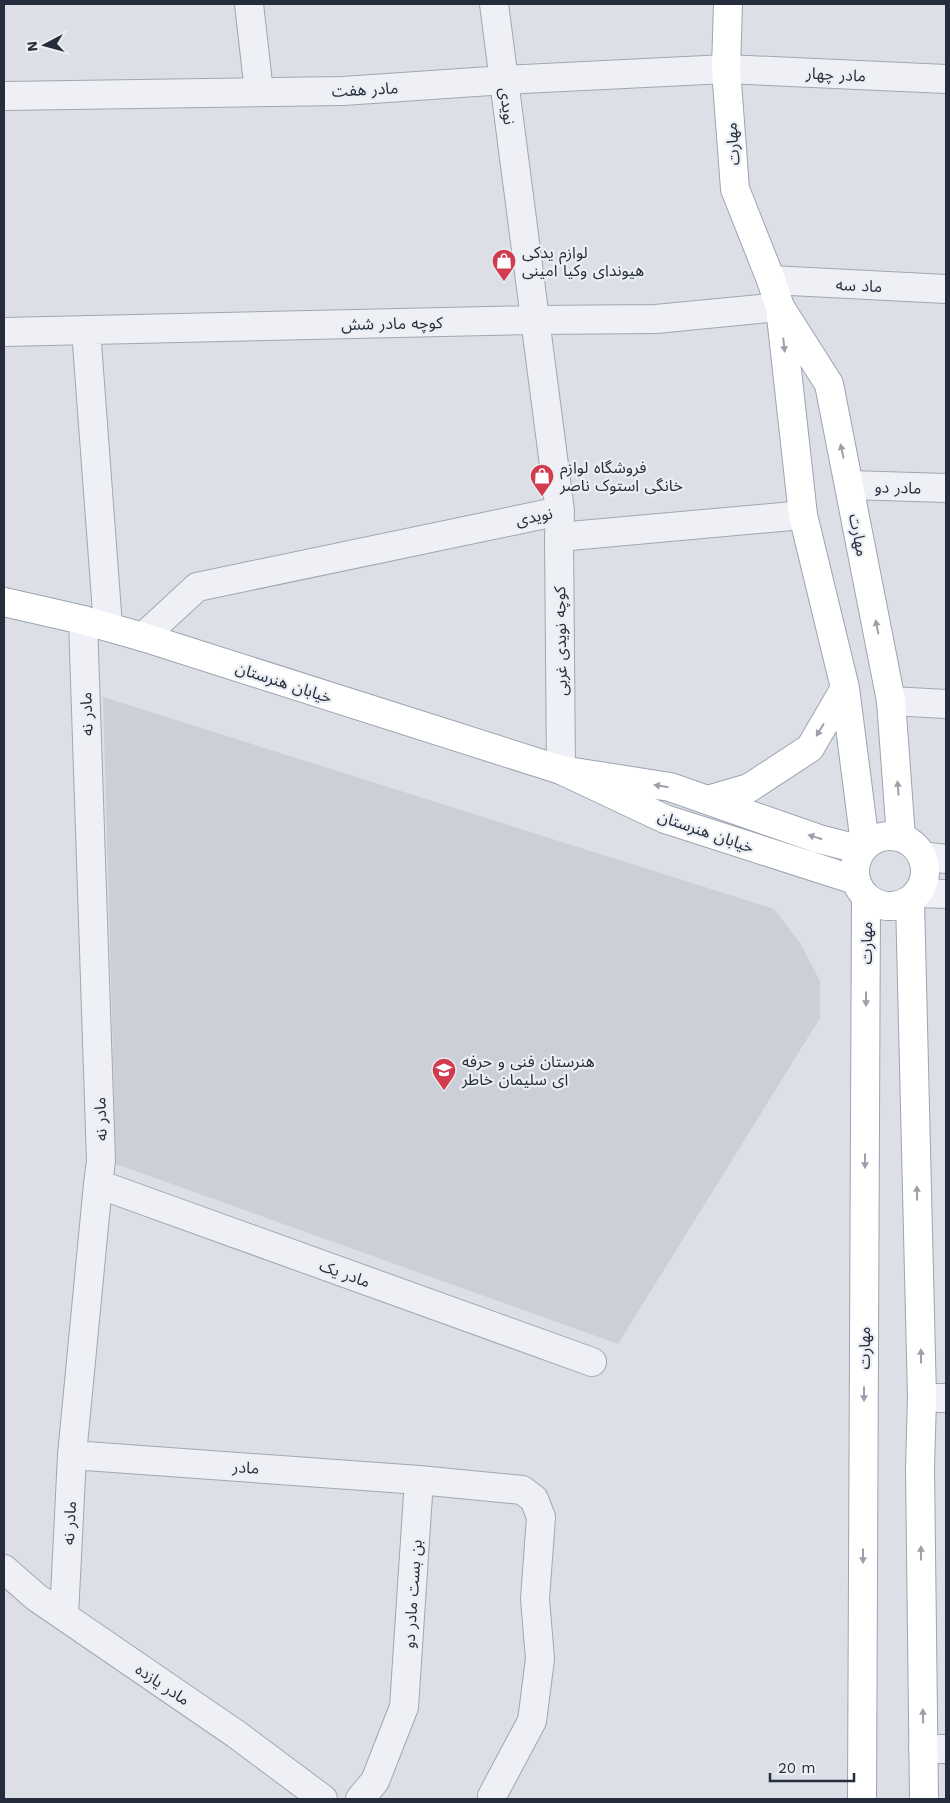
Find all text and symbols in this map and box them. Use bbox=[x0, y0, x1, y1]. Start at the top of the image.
north arrow bbox=[20, 20, 70, 70]
text: N bbox=[24, 40, 41, 52]
street label: مادر چهار bbox=[804, 63, 866, 87]
street label: مادر هفت bbox=[331, 78, 399, 101]
street label: نویدی bbox=[496, 86, 519, 126]
street label: مهارت bbox=[722, 122, 743, 166]
place label: لوازم یدکى هیونداى وکیا امینى bbox=[522, 243, 644, 280]
shop icon: لوازم یدکى هیونداى وکیا امینى bbox=[491, 248, 517, 282]
street label: ماد سه bbox=[835, 275, 883, 296]
street label: کوچه مادر شش bbox=[341, 313, 443, 335]
one-way arrow bbox=[780, 337, 788, 353]
one-way arrow bbox=[838, 442, 846, 458]
place label: فروشگاه لوازم خانگى استوک ناصر bbox=[559, 458, 683, 495]
shop icon: فروشگاه لوازم خانگى استوک ناصر bbox=[529, 463, 555, 497]
street label: مادر دو bbox=[874, 477, 922, 498]
street label: نویدی bbox=[514, 503, 554, 530]
street label: مهارت bbox=[845, 512, 872, 558]
street label: کوچه نویدی غربی bbox=[550, 586, 572, 696]
one-way arrow bbox=[872, 619, 880, 635]
street label: خیابان هنرستان bbox=[233, 658, 334, 707]
street label: مادر نه bbox=[76, 692, 97, 736]
one-way arrow bbox=[816, 723, 825, 736]
one-way arrow bbox=[893, 780, 901, 796]
one-way arrow bbox=[652, 781, 668, 789]
street label: خیابان هنرستان bbox=[655, 806, 756, 857]
one-way arrow bbox=[807, 833, 822, 841]
street label: مهارت bbox=[857, 922, 876, 964]
one-way arrow bbox=[862, 991, 870, 1007]
place label: هنرستان فنی و حرفه ای سلیمان خاطر bbox=[461, 1052, 595, 1089]
school or university icon: هنرستان فنی و حرفه ای سلیمان خاطر bbox=[431, 1057, 457, 1091]
street label: مادر نه bbox=[90, 1097, 111, 1141]
one-way arrow bbox=[861, 1153, 869, 1169]
one-way arrow bbox=[913, 1185, 921, 1201]
street label: مادر یک bbox=[317, 1256, 373, 1291]
street label: مهارت bbox=[855, 1327, 874, 1369]
one-way arrow bbox=[917, 1347, 925, 1363]
one-way arrow bbox=[860, 1386, 868, 1402]
street label: مادر bbox=[231, 1457, 260, 1478]
street label: مادر نه bbox=[59, 1501, 80, 1546]
street label: بن بست مادر دو bbox=[399, 1539, 426, 1649]
one-way arrow bbox=[917, 1545, 925, 1561]
one-way arrow bbox=[859, 1548, 867, 1564]
street label: مادر یازده bbox=[132, 1659, 193, 1709]
one-way arrow bbox=[919, 1707, 927, 1723]
scale bar bbox=[770, 1750, 854, 1782]
text: 20 m bbox=[778, 1759, 816, 1777]

